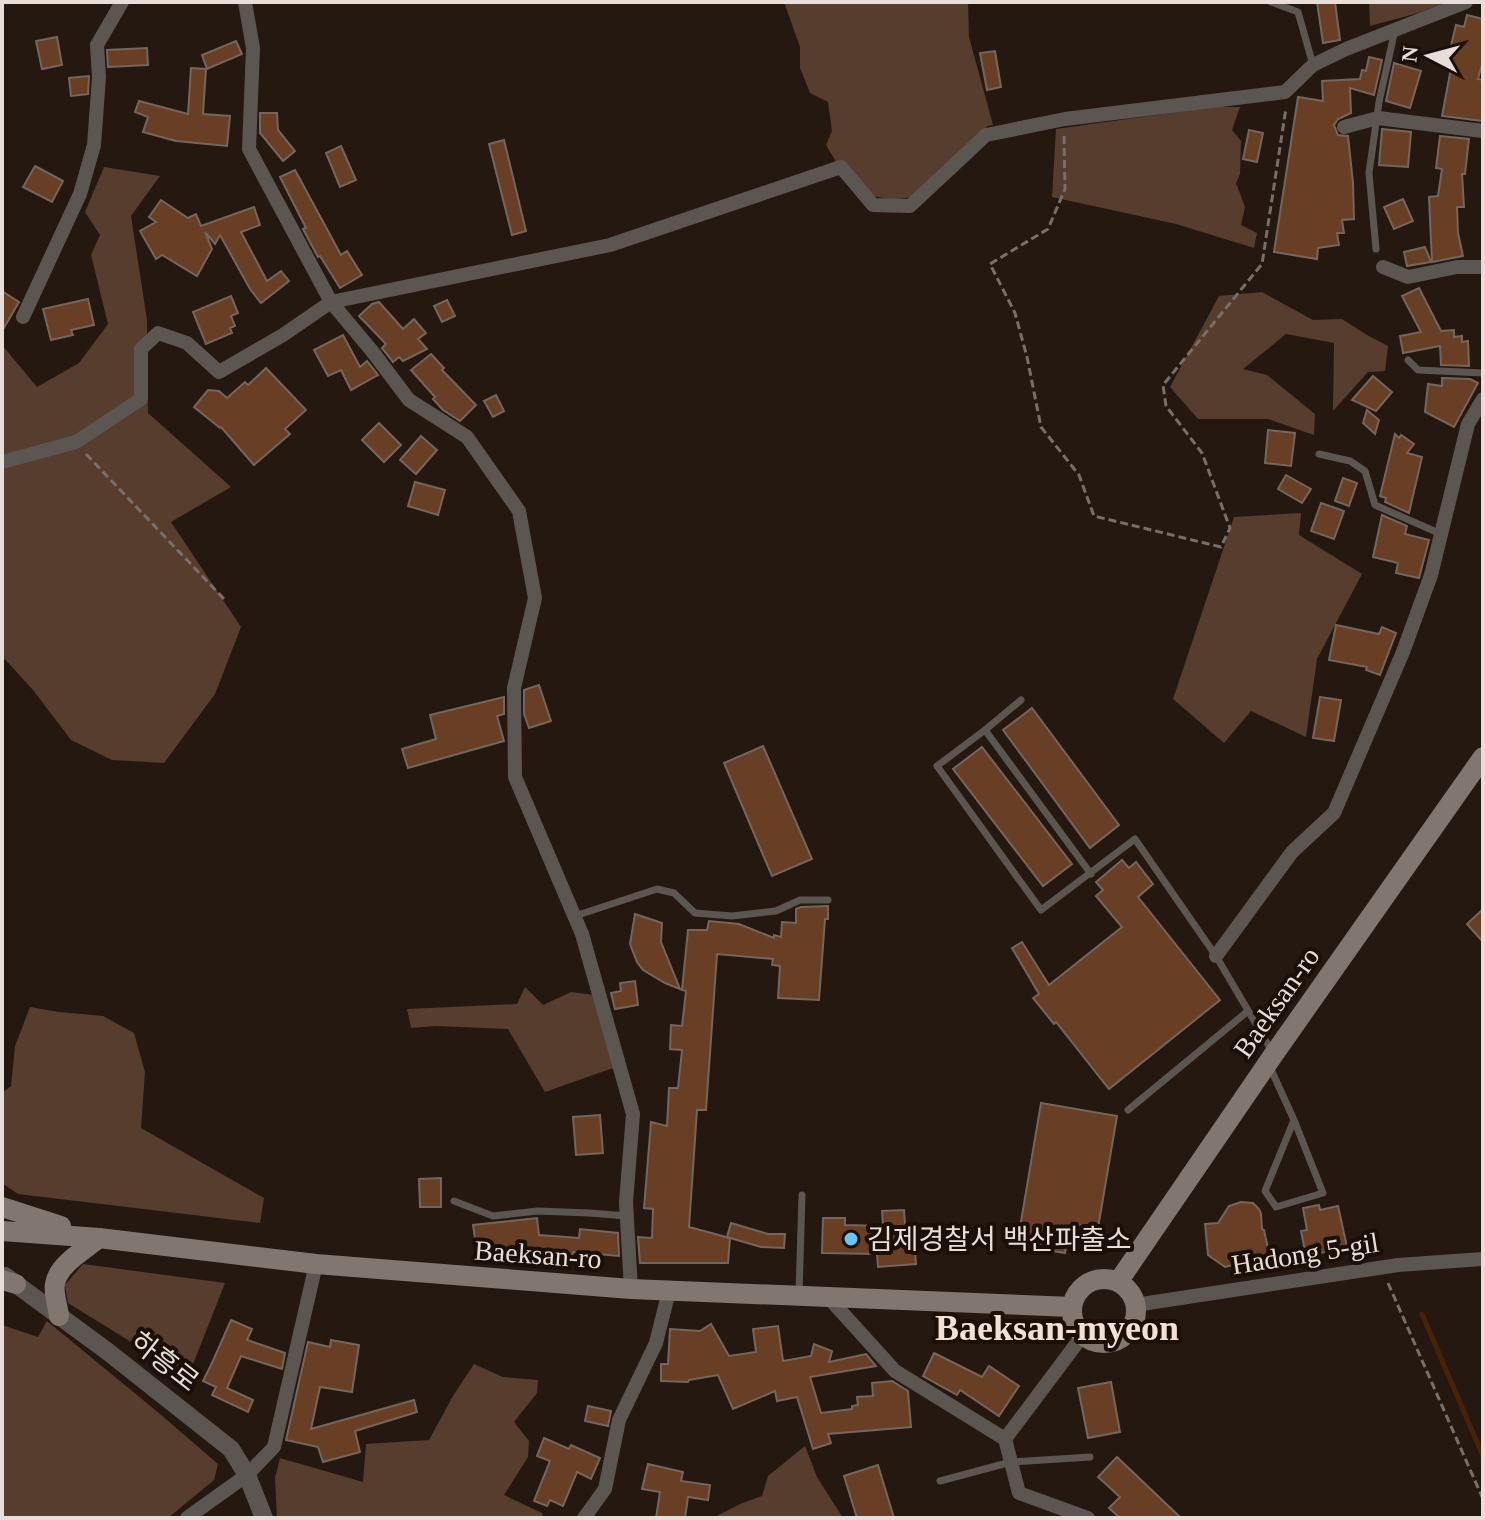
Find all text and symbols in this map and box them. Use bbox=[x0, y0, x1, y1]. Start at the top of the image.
north arrow bbox=[1389, 16, 1469, 96]
text: N bbox=[1396, 45, 1423, 63]
street label: Baeksan-ro bbox=[1227, 941, 1326, 1063]
place label: 김제경찰서 백산파출소 bbox=[867, 1224, 1132, 1255]
street label: Hadong 5-gil bbox=[1229, 1227, 1381, 1280]
marker: 김제경찰서 백산파출소 bbox=[842, 1230, 860, 1248]
street label: Baeksan-ro bbox=[473, 1235, 603, 1274]
district label: Baeksan-myeon bbox=[935, 1308, 1179, 1348]
street label: 하흥로 bbox=[125, 1325, 205, 1397]

